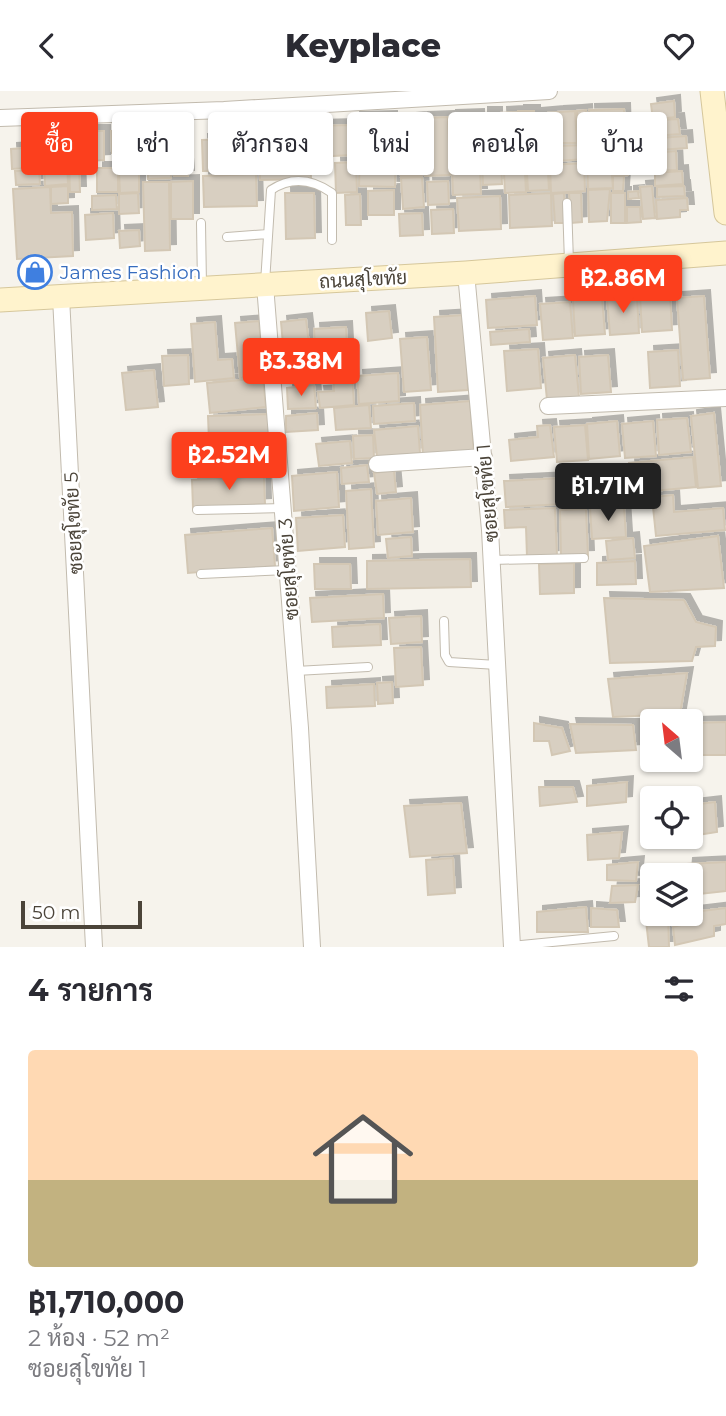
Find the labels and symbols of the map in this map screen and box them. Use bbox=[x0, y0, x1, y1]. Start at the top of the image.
shop icon: James Fashion bbox=[16, 253, 54, 291]
pin: ฿2.86M bbox=[566, 255, 680, 315]
place label: James Fashion bbox=[59, 261, 201, 284]
street label: ถนนสุโขทัย bbox=[318, 265, 408, 294]
pin: ฿3.38M bbox=[244, 338, 358, 398]
pin: ฿2.52M bbox=[172, 433, 286, 492]
street label: ซอยสุโขทัย 1 bbox=[471, 443, 504, 543]
pin: ฿1.71M bbox=[551, 463, 665, 523]
street label: ซอยสุโขทัย 5 bbox=[58, 471, 89, 575]
street label: ซอยสุโขทัย 3 bbox=[272, 517, 305, 621]
north arrow bbox=[640, 709, 704, 772]
scale bar bbox=[21, 898, 142, 930]

